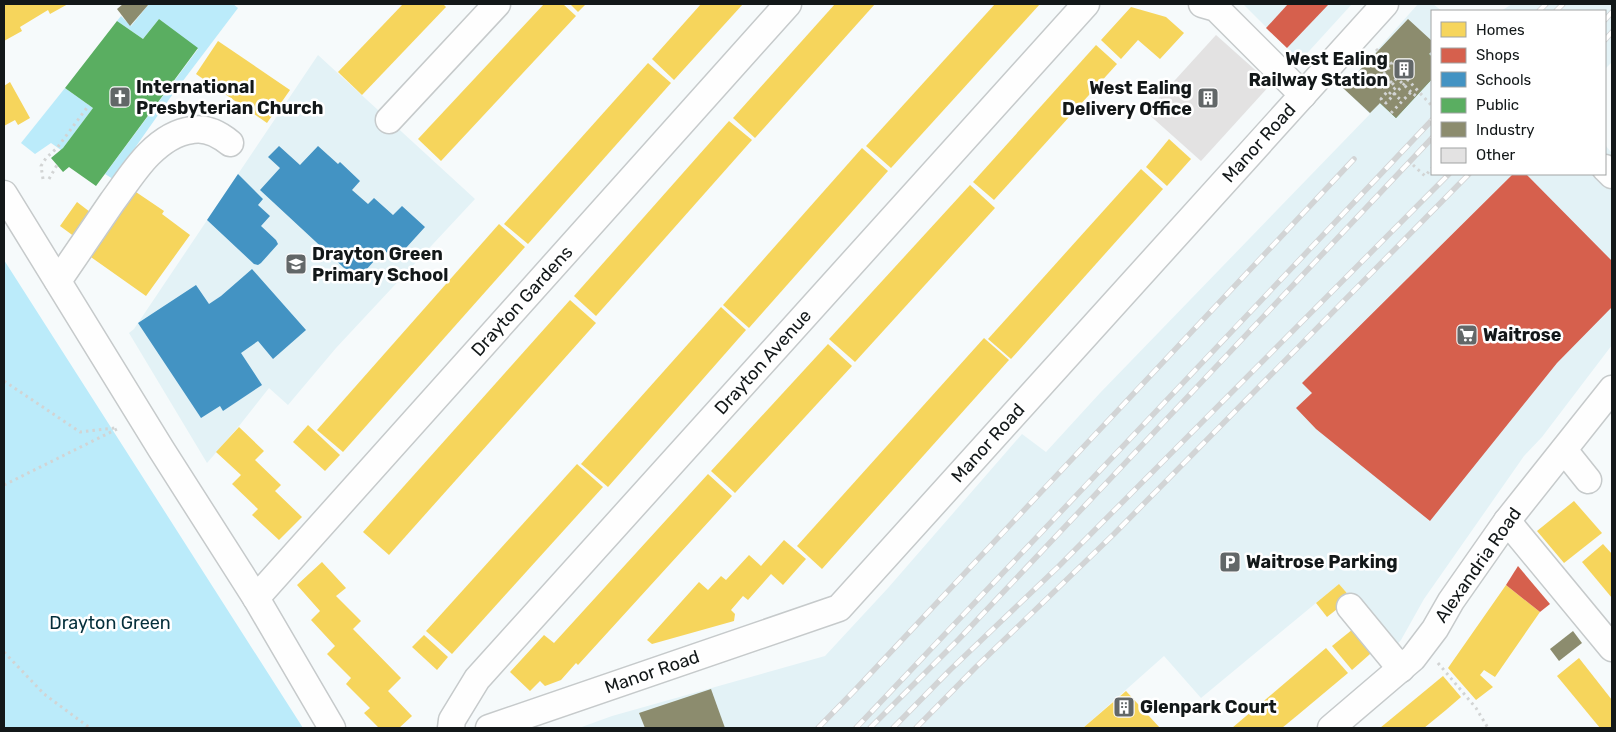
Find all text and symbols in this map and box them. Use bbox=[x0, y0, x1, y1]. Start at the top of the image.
legend bbox=[1431, 10, 1606, 175]
text: Homes bbox=[1476, 21, 1525, 39]
text: Shops bbox=[1476, 46, 1520, 64]
place label: West Ealing Railway Station bbox=[1248, 48, 1388, 91]
building icon: West Ealing Railway Station bbox=[1392, 57, 1416, 81]
text: Schools bbox=[1476, 71, 1532, 89]
place label: International Presbyterian Church bbox=[136, 76, 323, 119]
place label: West Ealing Delivery Office bbox=[1062, 77, 1192, 120]
church icon: International Presbyterian Church bbox=[108, 85, 132, 109]
building icon: West Ealing Delivery Office bbox=[1196, 86, 1220, 110]
text: Public bbox=[1476, 96, 1519, 114]
street label: Manor Road bbox=[1218, 99, 1300, 187]
text: Industry bbox=[1476, 121, 1535, 139]
text: Other bbox=[1476, 146, 1516, 164]
street label: Drayton Gardens bbox=[467, 241, 577, 361]
place label: Drayton Green Primary School bbox=[312, 243, 448, 286]
school or university icon: Drayton Green Primary School bbox=[284, 252, 308, 276]
street label: Drayton Avenue bbox=[710, 305, 816, 419]
supermarket icon: Waitrose bbox=[1455, 323, 1479, 347]
place label: Waitrose bbox=[1483, 324, 1562, 346]
street label: Manor Road bbox=[947, 399, 1029, 487]
street label: Alexandria Road bbox=[1430, 503, 1526, 627]
parking icon: Waitrose Parking bbox=[1218, 550, 1242, 574]
place label: Waitrose Parking bbox=[1246, 551, 1398, 573]
park label: Drayton Green bbox=[49, 612, 171, 634]
street label: Manor Road bbox=[602, 645, 702, 699]
building icon: Glenpark Court bbox=[1112, 695, 1136, 719]
place label: Glenpark Court bbox=[1140, 696, 1277, 718]

